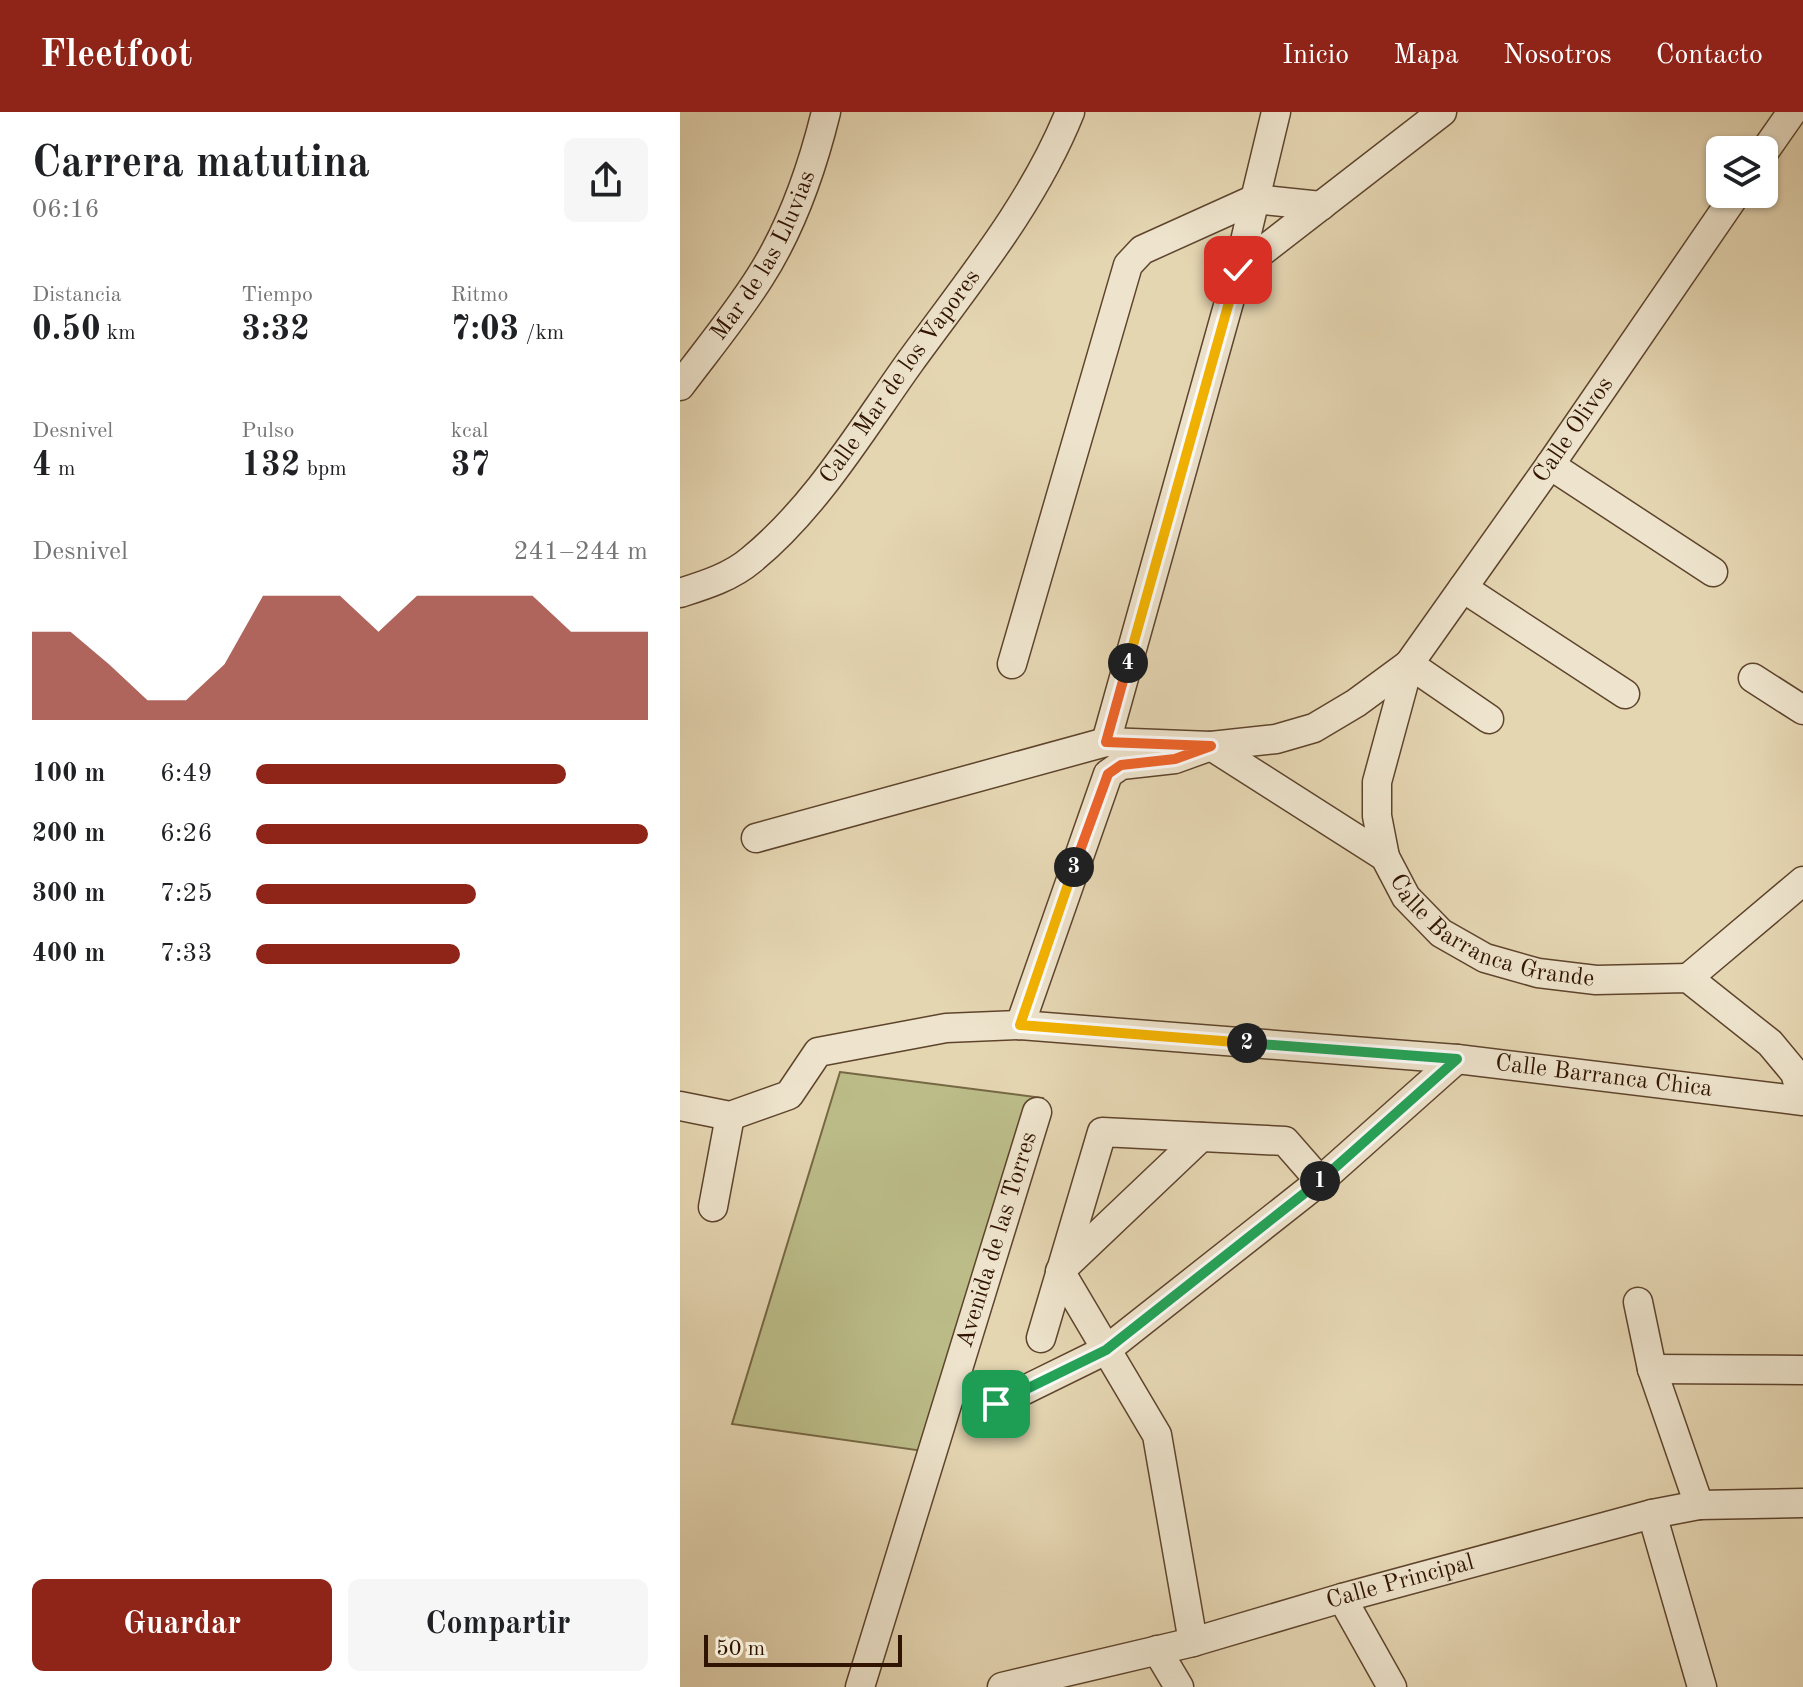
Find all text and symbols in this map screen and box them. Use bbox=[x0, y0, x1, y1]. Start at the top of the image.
text: Fleetfoot bbox=[40, 37, 192, 75]
text: Inicio bbox=[1282, 42, 1349, 70]
text: Mapa bbox=[1393, 42, 1459, 70]
text: Nosotros bbox=[1503, 42, 1612, 70]
text: Contacto bbox=[1656, 42, 1763, 70]
map controls bbox=[1706, 136, 1778, 208]
button: layers bbox=[1706, 136, 1778, 208]
button: share bbox=[564, 138, 648, 222]
text: Carrera matutina bbox=[32, 142, 370, 186]
street label: Mar de las Lluvias bbox=[707, 168, 820, 345]
text: 06:16 bbox=[32, 197, 100, 223]
pin bbox=[1204, 236, 1272, 304]
icon: check bbox=[1216, 248, 1260, 292]
street label: Calle Mar de los Vapores bbox=[816, 266, 986, 489]
text: Distancia bbox=[32, 284, 122, 306]
text: Tiempo bbox=[241, 284, 313, 306]
text: Ritmo bbox=[451, 284, 508, 306]
text: 0.50 bbox=[32, 313, 101, 347]
text: 3:32 bbox=[241, 313, 310, 347]
text: 7:03 bbox=[451, 313, 519, 347]
text: km bbox=[101, 322, 136, 344]
text: /km bbox=[519, 322, 564, 344]
street label: Calle Olivos bbox=[1529, 373, 1618, 488]
text: Desnivel bbox=[32, 420, 113, 442]
text: Pulso bbox=[241, 420, 294, 442]
text: kcal bbox=[451, 420, 489, 442]
text: 4 bbox=[32, 449, 52, 483]
text: 132 bbox=[241, 449, 301, 483]
text: 37 bbox=[451, 449, 490, 483]
text: m bbox=[52, 458, 75, 480]
text: bpm bbox=[301, 458, 347, 480]
text: Desnivel bbox=[32, 539, 128, 565]
text: 241–244 m bbox=[513, 539, 648, 565]
pin: 4 bbox=[1108, 643, 1148, 683]
text: 4 bbox=[1122, 652, 1134, 674]
text: 100 m bbox=[32, 761, 105, 787]
text: 6:49 bbox=[160, 761, 213, 787]
text: 200 m bbox=[32, 821, 105, 847]
text: 6:26 bbox=[160, 821, 213, 847]
pin: 3 bbox=[1054, 847, 1094, 887]
text: 3 bbox=[1068, 856, 1080, 878]
street label: Calle Barranca Grande bbox=[1384, 870, 1596, 992]
text: 300 m bbox=[32, 881, 105, 907]
text: 7:25 bbox=[160, 881, 213, 907]
text: 400 m bbox=[32, 941, 105, 967]
text: 7:33 bbox=[160, 941, 213, 967]
pin: 2 bbox=[1227, 1023, 1267, 1063]
text: 2 bbox=[1241, 1032, 1253, 1054]
street label: Calle Barranca Chica bbox=[1494, 1052, 1714, 1102]
street label: Avenida de las Torres bbox=[953, 1129, 1042, 1350]
pin: 1 bbox=[1300, 1161, 1340, 1201]
text: 1 bbox=[1314, 1170, 1326, 1192]
pin bbox=[962, 1370, 1030, 1438]
icon: arrive bbox=[974, 1382, 1018, 1426]
street label: Calle Principal bbox=[1324, 1551, 1477, 1614]
button: Guardar bbox=[32, 1579, 332, 1671]
button: Compartir bbox=[348, 1579, 648, 1671]
scale bar bbox=[704, 1631, 902, 1667]
text: 50 m bbox=[716, 1638, 765, 1660]

